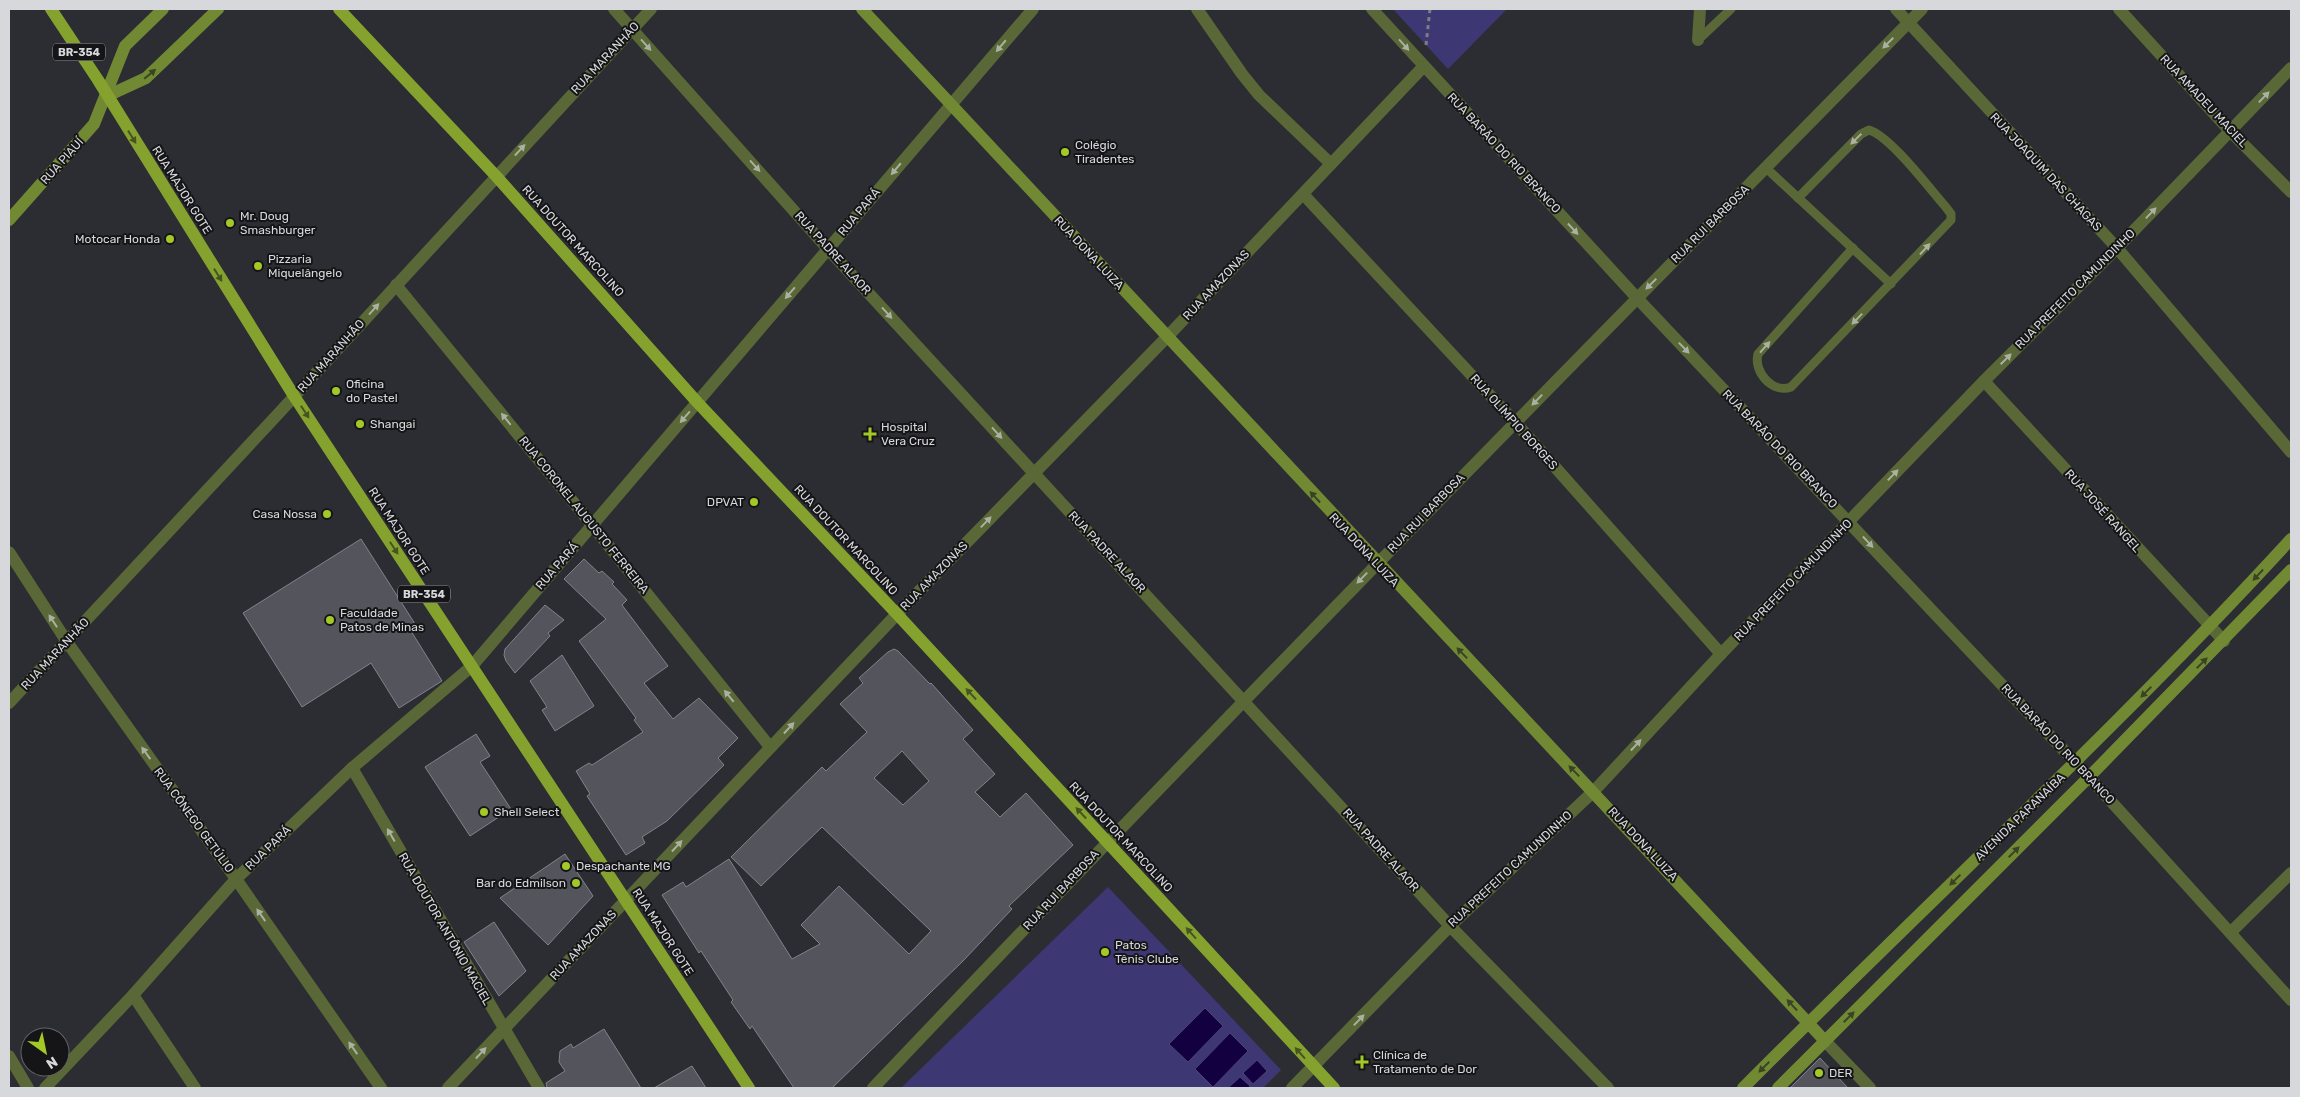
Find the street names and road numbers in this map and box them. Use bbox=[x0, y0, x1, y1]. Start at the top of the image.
street label: RUA MARANHÃO bbox=[568, 19, 642, 97]
road number: BR-354 bbox=[53, 44, 105, 61]
street label: RUA AMADEU MACIEL bbox=[2157, 52, 2251, 150]
street label: RUA BARÃO DO RIO BRANCO bbox=[1445, 90, 1563, 216]
street label: RUA JOAQUIM DAS CHAGAS bbox=[1987, 110, 2105, 234]
street label: RUA PIAUÍ bbox=[38, 134, 87, 187]
street label: RUA MAJOR GOTE bbox=[149, 143, 215, 237]
street label: RUA DOUTOR MARCOLINO bbox=[519, 182, 627, 300]
street label: RUA RUI BARBOSA bbox=[1668, 182, 1752, 266]
street label: RUA PARÁ bbox=[835, 185, 883, 239]
street label: RUA PADRE ALAOR bbox=[792, 209, 874, 297]
street label: RUA DONA LUIZA bbox=[1051, 213, 1127, 293]
street label: RUA PREFEITO CAMUNDINHO bbox=[2012, 226, 2138, 352]
street label: RUA AMAZONAS bbox=[1180, 247, 1252, 323]
street label: RUA MARANHÃO bbox=[295, 317, 367, 395]
street label: RUA OLÍMPIO BORGES bbox=[1468, 371, 1560, 473]
street label: RUA BARÃO DO RIO BRANCO bbox=[1720, 387, 1840, 511]
street label: RUA CORONEL AUGUSTO FERREIRA bbox=[516, 434, 652, 596]
street label: RUA JOSÉ RANGEL bbox=[2062, 467, 2144, 555]
street label: RUA RUI BARBOSA bbox=[1385, 471, 1467, 555]
street label: RUA DOUTOR MARCOLINO bbox=[791, 482, 901, 598]
street label: RUA MAJOR GOTE bbox=[366, 485, 432, 577]
street label: RUA PADRE ALAOR bbox=[1065, 508, 1149, 596]
street label: RUA DONA LUIZA bbox=[1326, 510, 1402, 590]
street label: RUA PREFEITO CAMUNDINHO bbox=[1731, 516, 1855, 644]
street label: RUA AMAZONAS bbox=[897, 538, 971, 614]
street label: RUA PARÁ bbox=[533, 540, 581, 592]
road number: BR-354 bbox=[398, 586, 450, 602]
street label: RUA MARANHÃO bbox=[18, 615, 92, 693]
street label: RUA BARÃO DO RIO BRANCO bbox=[1999, 681, 2117, 807]
street label: RUA CÔNEGO GETÚLIO bbox=[151, 765, 237, 875]
street label: AVENIDA PARANAÍBA bbox=[1972, 770, 2068, 864]
street label: RUA DOUTOR MARCOLINO bbox=[1066, 779, 1176, 895]
street label: RUA DONA LUIZA bbox=[1605, 804, 1681, 884]
street label: RUA PADRE ALAOR bbox=[1340, 806, 1422, 894]
street label: RUA PREFEITO CAMUNDINHO bbox=[1445, 808, 1575, 930]
street label: RUA PARÁ bbox=[242, 823, 294, 873]
street label: RUA RUI BARBOSA bbox=[1020, 847, 1102, 933]
street label: RUA DOUTOR ANTÔNIO MACIEL bbox=[396, 850, 495, 1008]
street label: RUA MAJOR GOTE bbox=[630, 886, 696, 978]
street label: RUA AMAZONAS bbox=[547, 907, 619, 983]

